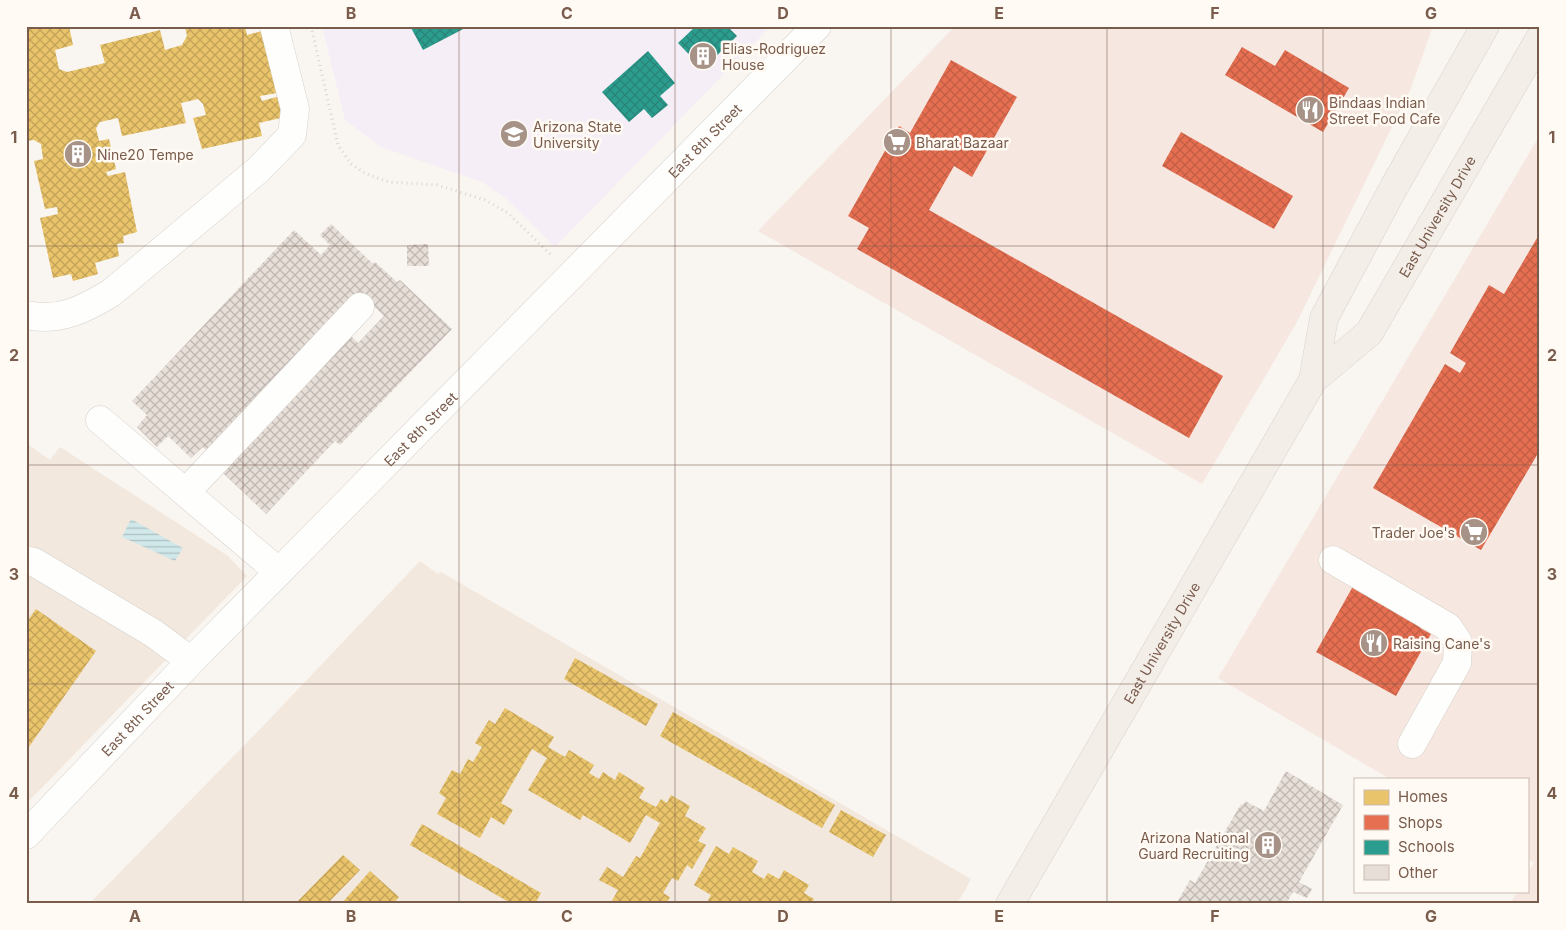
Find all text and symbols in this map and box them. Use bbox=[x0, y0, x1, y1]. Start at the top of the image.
text: A bbox=[129, 3, 141, 23]
text: B bbox=[346, 3, 356, 23]
text: C bbox=[561, 3, 573, 23]
text: D bbox=[777, 3, 789, 23]
text: E bbox=[994, 3, 1004, 23]
text: F bbox=[1210, 3, 1220, 23]
text: G bbox=[1425, 3, 1437, 23]
place label: Elias-Rodriguez House bbox=[722, 40, 826, 73]
building icon: Elias-Rodriguez House bbox=[688, 41, 718, 71]
place label: Bindaas Indian Street Food Cafe bbox=[1329, 94, 1440, 127]
restaurant icon: Bindaas Indian Street Food Cafe bbox=[1295, 95, 1325, 125]
street label: East 8th Street bbox=[664, 99, 745, 181]
place label: Arizona State University bbox=[533, 118, 622, 151]
school or university icon: Arizona State University bbox=[499, 119, 529, 149]
text: 1 bbox=[11, 127, 17, 147]
supermarket icon: Bharat Bazaar bbox=[882, 127, 912, 157]
text: 1 bbox=[1549, 127, 1555, 147]
place label: Bharat Bazaar bbox=[916, 134, 1009, 151]
building icon: Nine20 Tempe bbox=[63, 139, 93, 169]
place label: Nine20 Tempe bbox=[97, 146, 194, 163]
street label: East University Drive bbox=[1395, 153, 1479, 280]
text: 2 bbox=[9, 345, 19, 365]
text: 2 bbox=[1547, 345, 1557, 365]
street label: East 8th Street bbox=[380, 388, 460, 469]
supermarket icon: Trader Joe's bbox=[1459, 517, 1489, 547]
place label: Trader Joe's bbox=[1372, 524, 1455, 541]
text: 3 bbox=[9, 564, 19, 584]
text: 3 bbox=[1547, 564, 1557, 584]
street label: East University Drive bbox=[1119, 579, 1203, 706]
restaurant icon: Raising Cane's bbox=[1359, 628, 1389, 658]
place label: Raising Cane's bbox=[1393, 635, 1491, 652]
street label: East 8th Street bbox=[97, 677, 177, 759]
legend bbox=[1354, 778, 1528, 892]
text: 4 bbox=[9, 783, 20, 803]
text: 4 bbox=[1547, 783, 1558, 803]
text: Homes bbox=[1398, 787, 1448, 806]
text: Shops bbox=[1398, 813, 1443, 832]
place label: Arizona National Guard Recruiting bbox=[1138, 829, 1249, 862]
building icon: Arizona National Guard Recruiting bbox=[1253, 830, 1283, 860]
text: Schools bbox=[1398, 837, 1455, 856]
text: Other bbox=[1398, 863, 1438, 882]
text: A bbox=[129, 906, 141, 926]
text: B bbox=[346, 906, 356, 926]
text: C bbox=[561, 906, 573, 926]
text: D bbox=[777, 906, 789, 926]
text: E bbox=[994, 906, 1004, 926]
text: F bbox=[1210, 906, 1220, 926]
text: G bbox=[1425, 906, 1437, 926]

